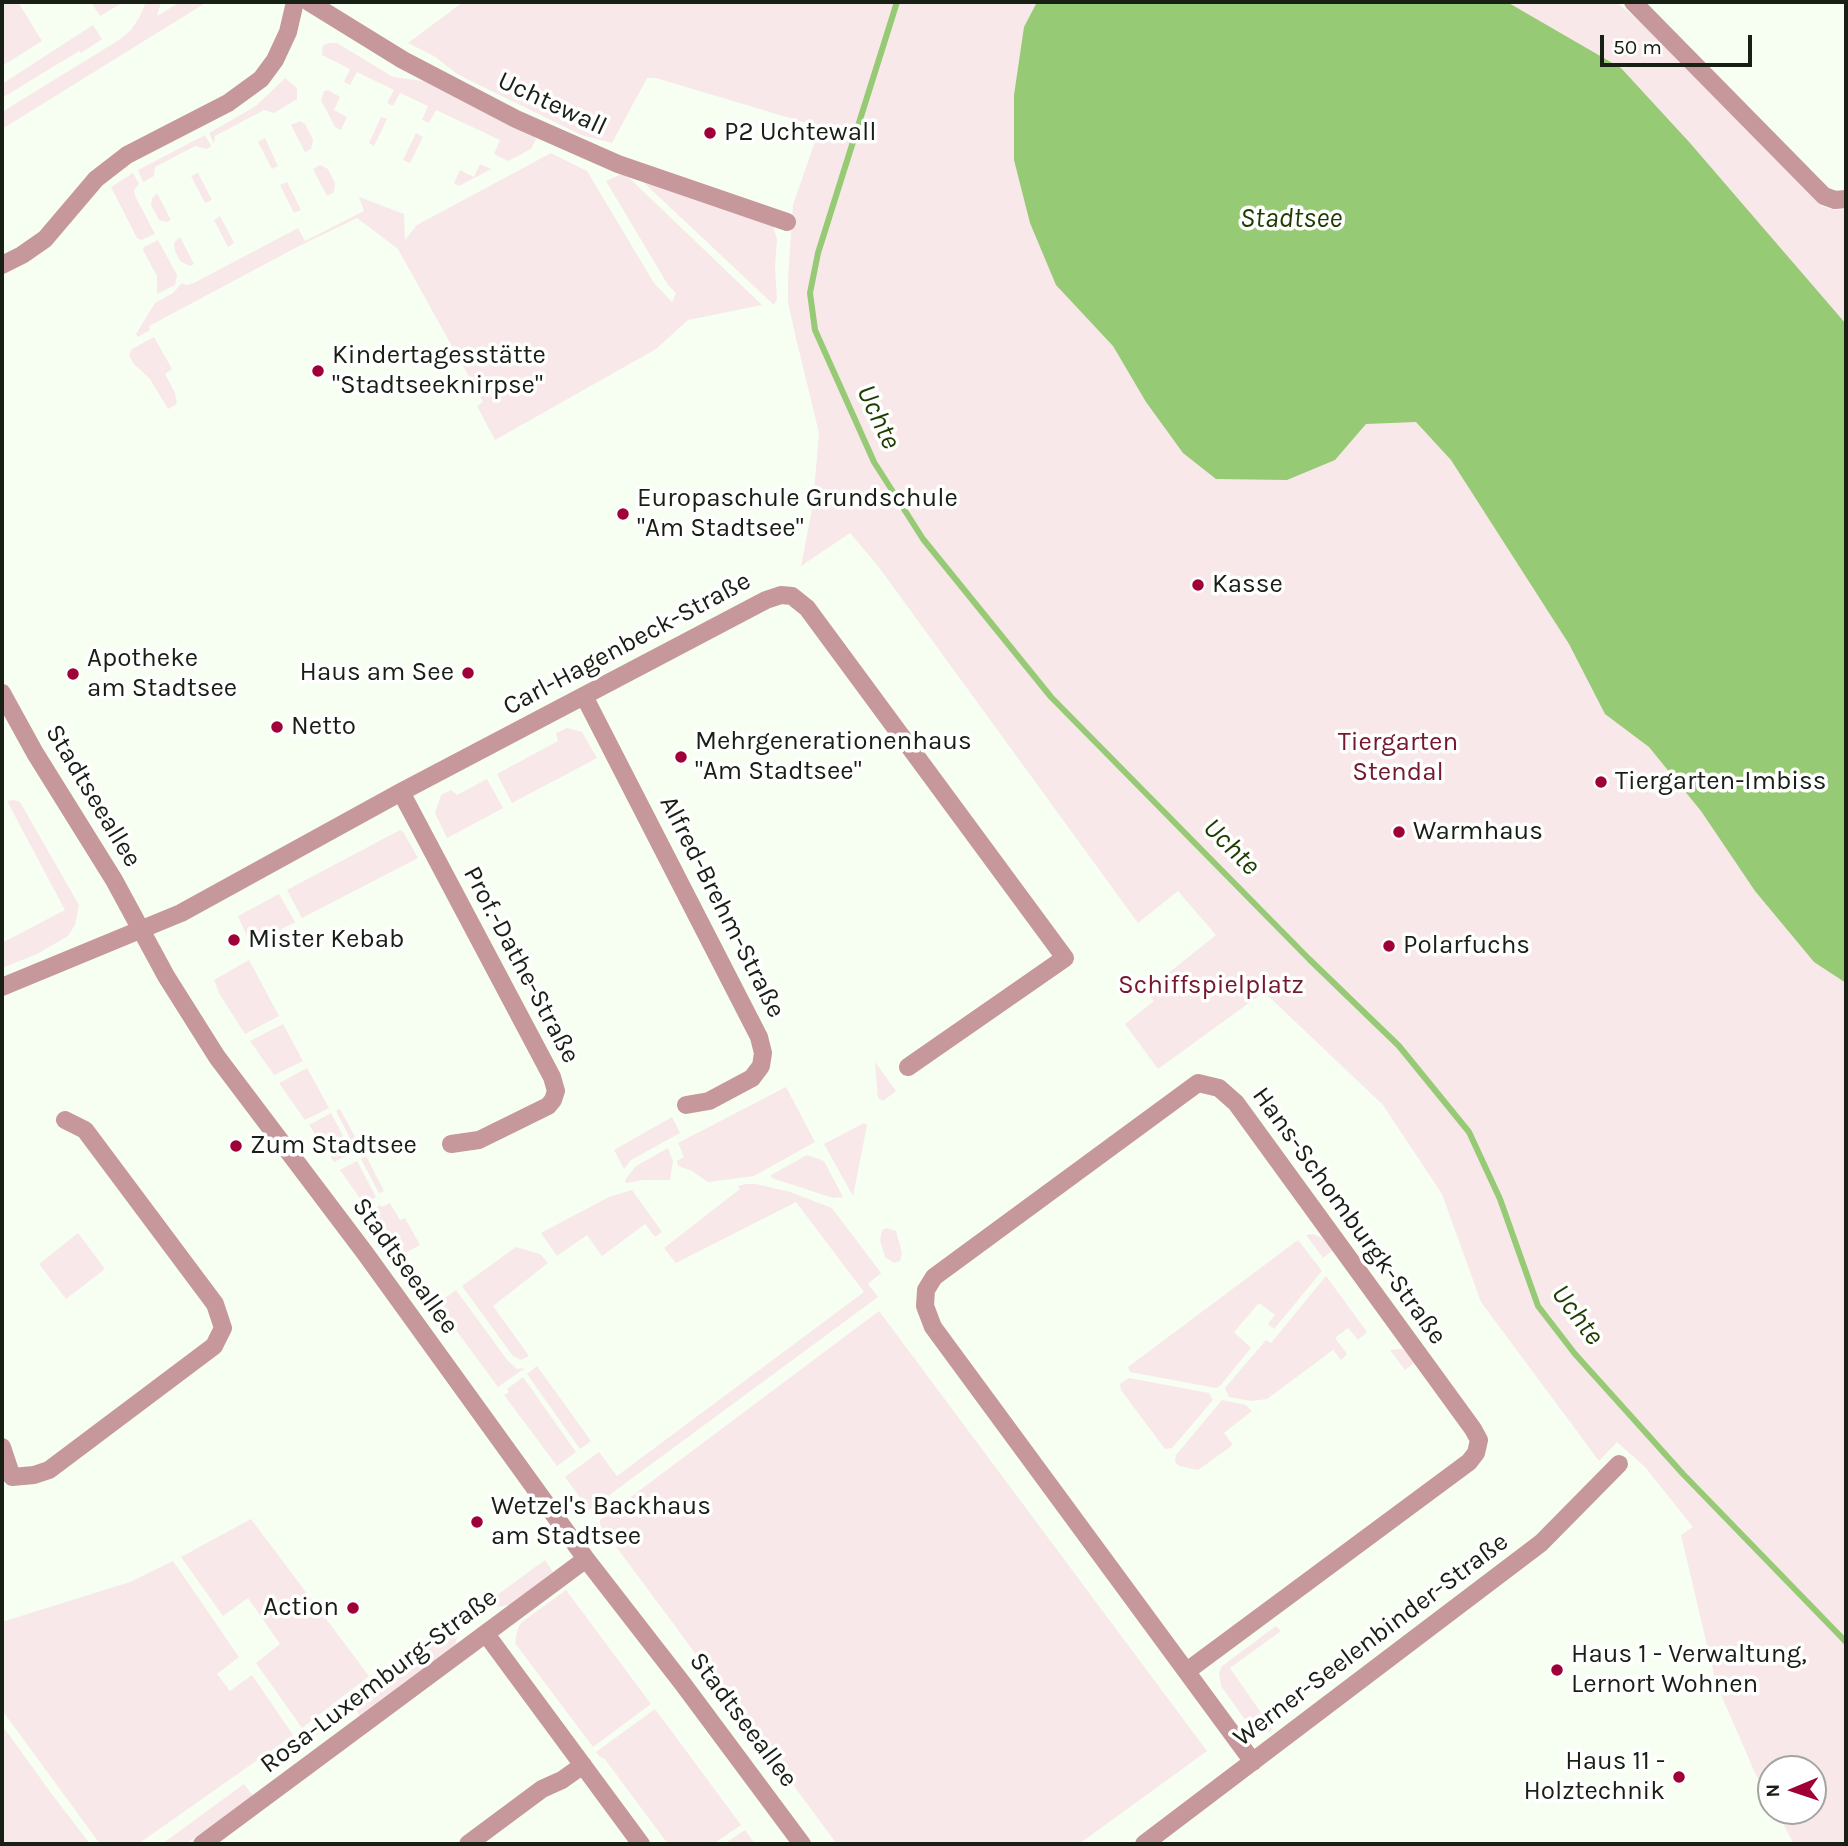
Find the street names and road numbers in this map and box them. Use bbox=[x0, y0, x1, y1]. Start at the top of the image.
street label: Uchtewall bbox=[492, 65, 612, 143]
street label: Carl-Hagenbeck-Straße bbox=[498, 565, 756, 723]
street label: Stadtseeallee bbox=[38, 719, 148, 873]
street label: Alfred-Brehm-Straße bbox=[653, 791, 791, 1023]
street label: Prof.-Dathe-Straße bbox=[456, 861, 586, 1069]
street label: Hans-Schomburgk-Straße bbox=[1245, 1081, 1453, 1351]
street label: Stadtseeallee bbox=[345, 1192, 465, 1340]
street label: Werner-Seelenbinder-Straße bbox=[1227, 1526, 1515, 1754]
street label: Rosa-Luxemburg-Straße bbox=[254, 1582, 504, 1780]
street label: Stadtseeallee bbox=[682, 1646, 804, 1794]

